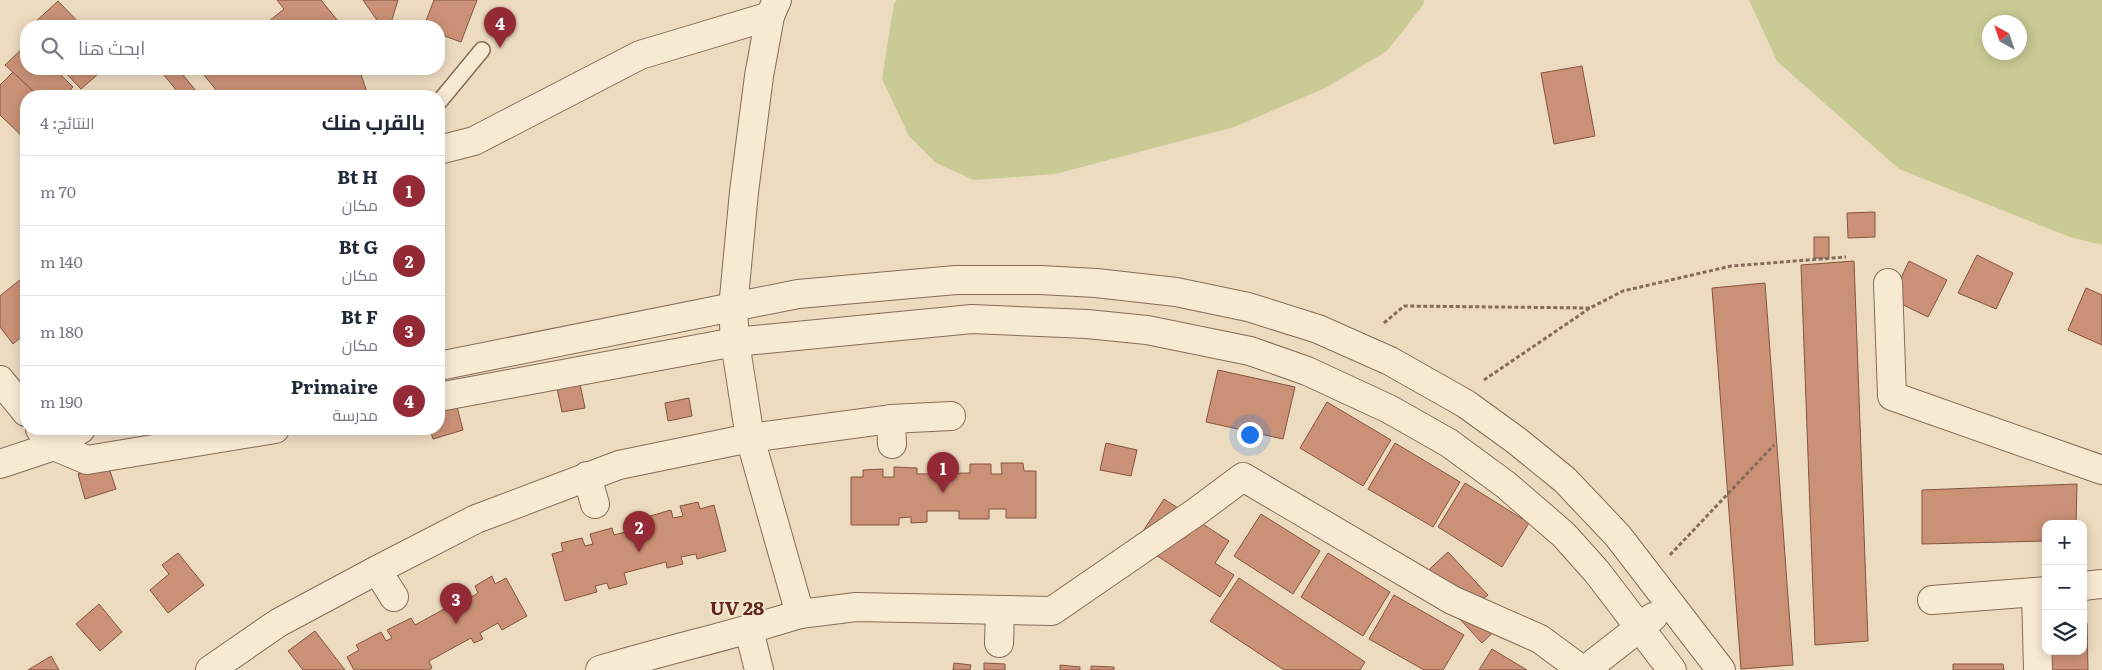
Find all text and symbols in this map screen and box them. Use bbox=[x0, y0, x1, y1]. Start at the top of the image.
pin: 4 bbox=[484, 7, 516, 48]
north arrow bbox=[1982, 15, 2027, 60]
search box bbox=[20, 20, 445, 75]
text: ابحث هنا bbox=[78, 33, 145, 61]
icon: search bbox=[38, 34, 66, 62]
text: بالقرب منك bbox=[322, 105, 425, 136]
text: النتائج: 4 bbox=[40, 110, 95, 134]
text: Bt H bbox=[337, 162, 378, 190]
text: 70 m bbox=[40, 179, 76, 203]
text: 1 bbox=[406, 179, 412, 203]
text: مكان bbox=[342, 192, 378, 216]
text: Bt G bbox=[338, 232, 378, 260]
text: 140 m bbox=[40, 249, 83, 273]
text: 2 bbox=[405, 249, 413, 273]
text: مكان bbox=[342, 262, 378, 286]
text: Bt F bbox=[341, 302, 378, 330]
text: 180 m bbox=[40, 319, 83, 343]
text: 3 bbox=[405, 319, 413, 343]
text: مكان bbox=[342, 332, 378, 356]
text: Primaire bbox=[291, 372, 378, 400]
text: 190 m bbox=[40, 389, 83, 413]
text: 4 bbox=[404, 389, 414, 413]
text: مدرسة bbox=[332, 402, 378, 426]
your location bbox=[1237, 422, 1263, 448]
pin: 1 bbox=[927, 452, 959, 493]
pin: 2 bbox=[623, 511, 655, 552]
map controls bbox=[2042, 520, 2087, 655]
button: + bbox=[2042, 520, 2087, 565]
button: − bbox=[2042, 565, 2087, 610]
pin: 3 bbox=[440, 583, 472, 624]
district label: UV 28 bbox=[710, 593, 764, 621]
button: layers bbox=[2042, 610, 2087, 655]

